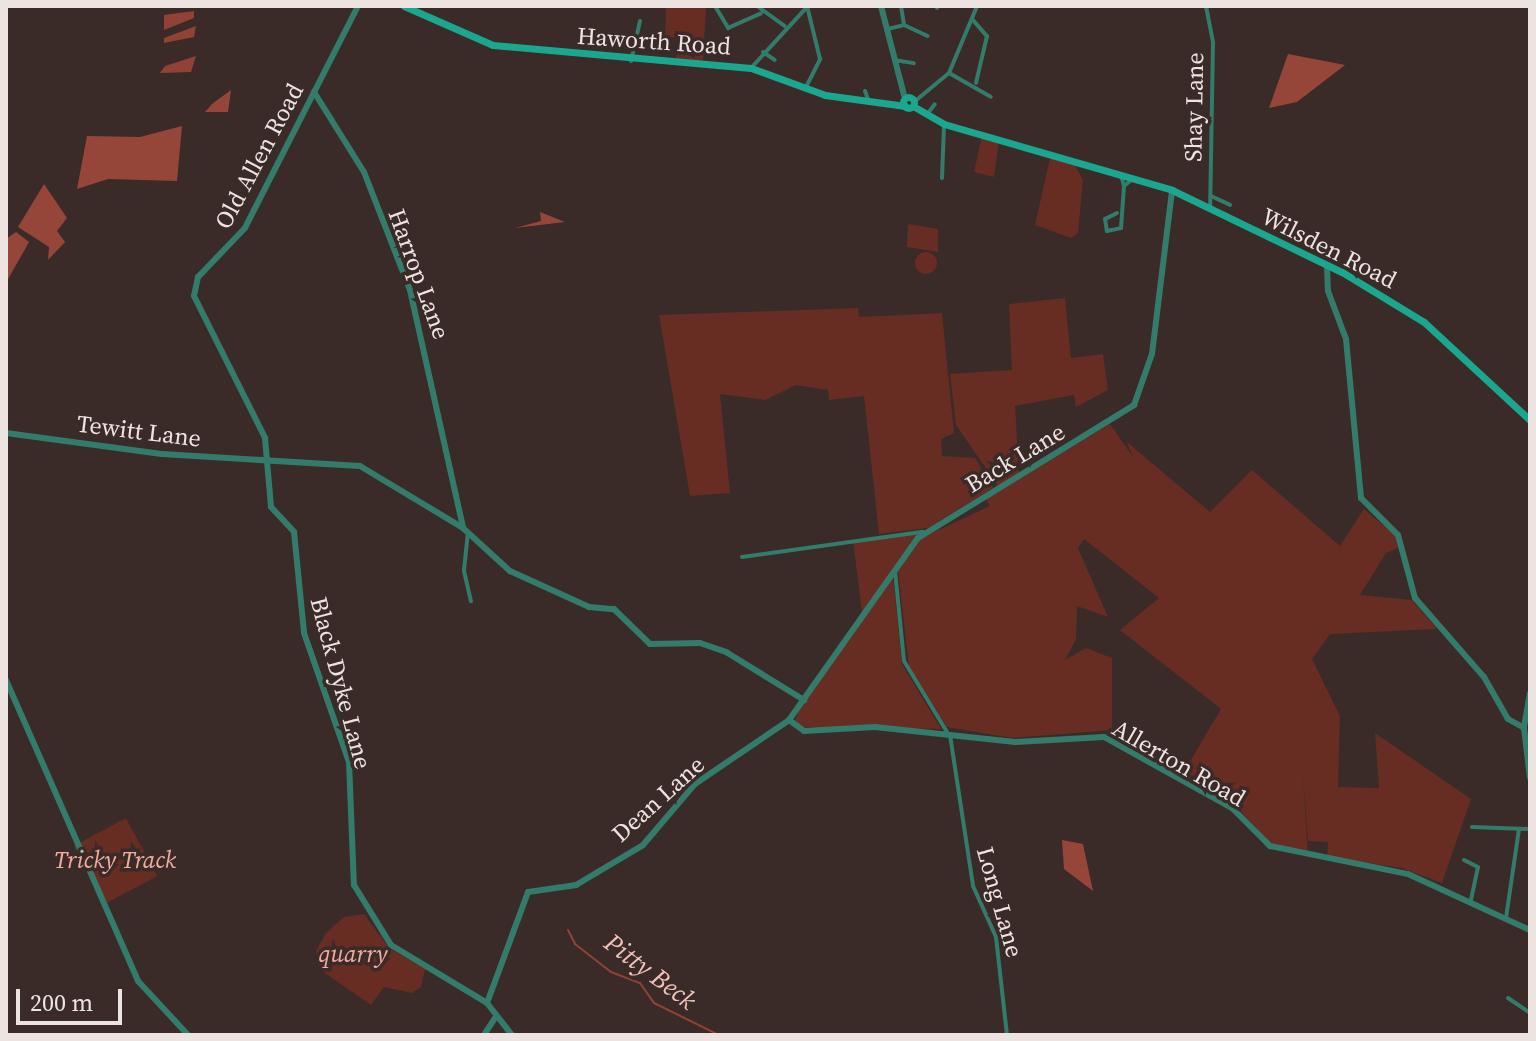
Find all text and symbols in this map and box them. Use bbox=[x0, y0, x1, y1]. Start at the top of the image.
street label: Haworth Road bbox=[576, 21, 732, 61]
street label: Shay Lane bbox=[1179, 52, 1209, 162]
street label: Old Allen Road bbox=[209, 78, 309, 234]
street label: Wilsden Road bbox=[1257, 202, 1401, 294]
street label: Harrop Lane bbox=[382, 205, 456, 343]
street label: Tewitt Lane bbox=[75, 409, 203, 453]
street label: Back Lane bbox=[960, 417, 1070, 499]
street label: Black Dyke Lane bbox=[304, 594, 378, 772]
street label: Allerton Road bbox=[1107, 713, 1251, 813]
street label: Dean Lane bbox=[606, 750, 710, 848]
street label: Long Lane bbox=[971, 844, 1029, 960]
park label: Tricky Track bbox=[54, 846, 176, 874]
water label: Pitty Beck bbox=[598, 927, 702, 1017]
park label: quarry bbox=[319, 940, 387, 968]
scale bar bbox=[20, 973, 126, 1023]
text: 200 m bbox=[30, 986, 93, 1019]

